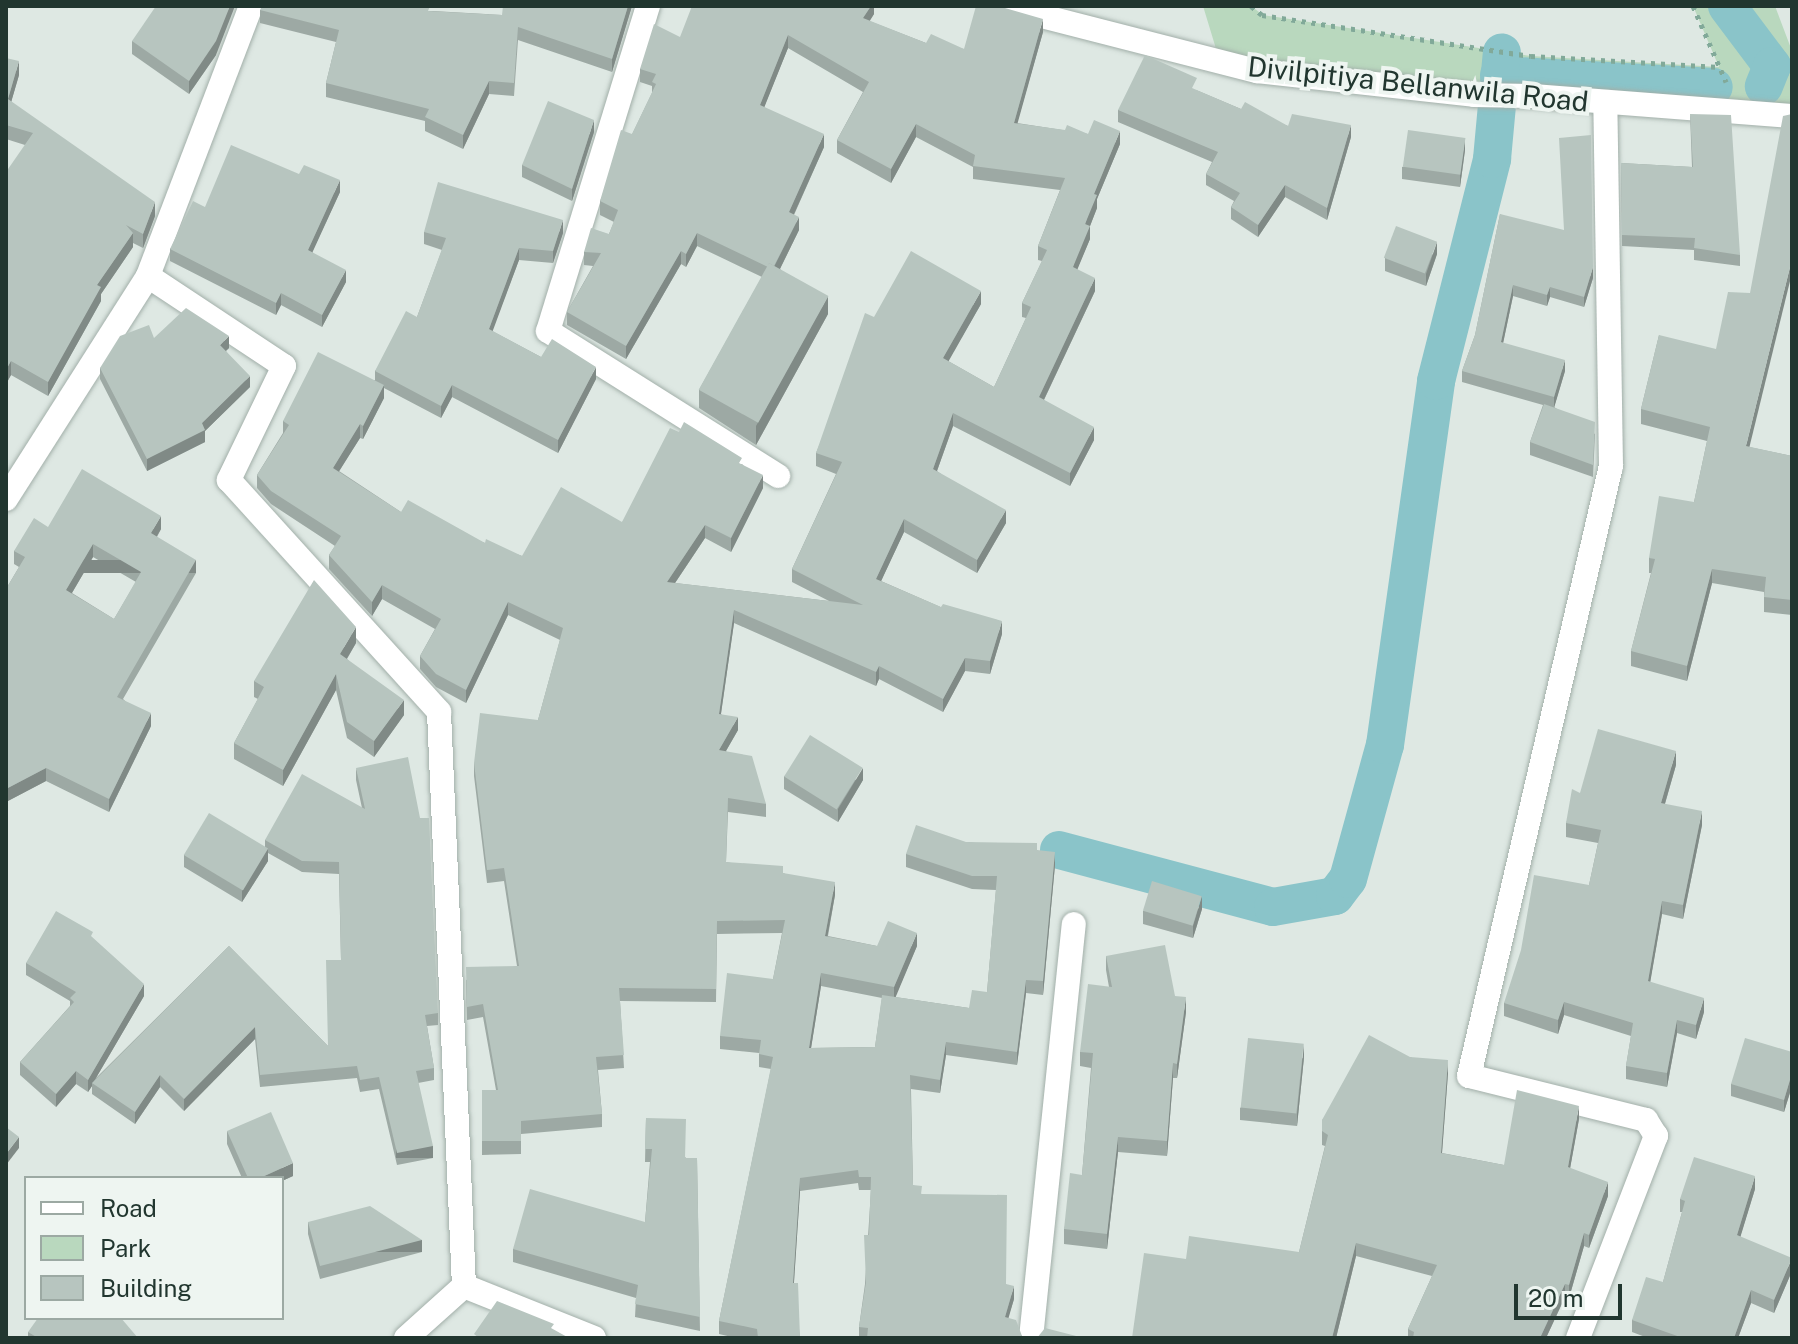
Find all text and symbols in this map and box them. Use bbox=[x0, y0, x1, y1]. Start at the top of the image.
street label: Divilpitiya Bellanwila Road bbox=[1246, 49, 1590, 119]
legend bbox=[24, 1176, 284, 1320]
text: Road bbox=[100, 1194, 157, 1222]
text: Park bbox=[100, 1234, 151, 1262]
scale bar bbox=[1518, 1268, 1626, 1318]
text: Building bbox=[100, 1274, 192, 1302]
text: 20 m bbox=[1528, 1284, 1584, 1312]

